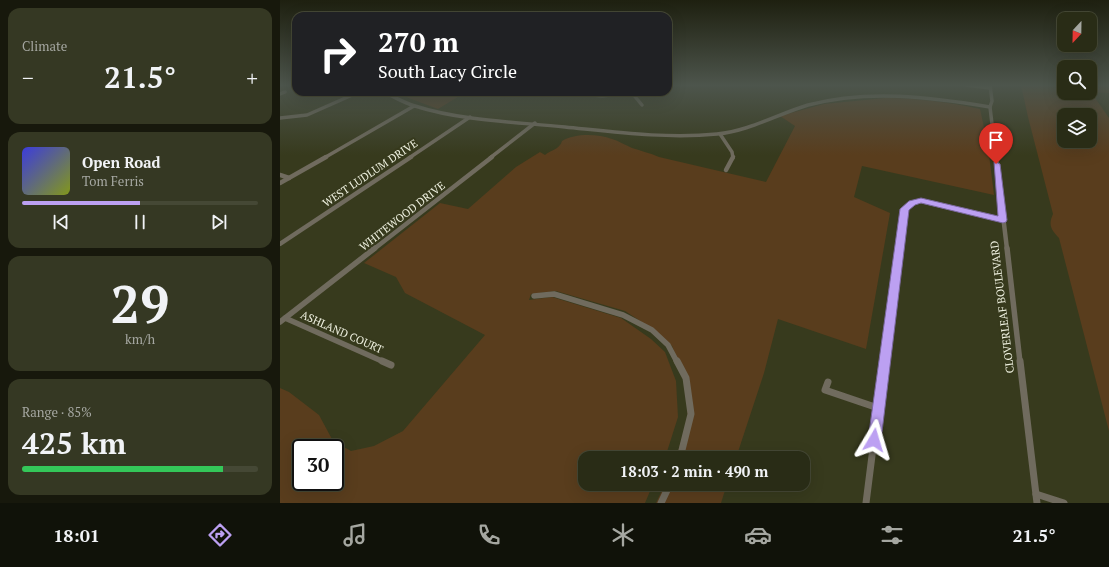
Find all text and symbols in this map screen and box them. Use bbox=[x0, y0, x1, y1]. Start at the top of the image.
north arrow bbox=[1057, 12, 1097, 52]
map controls bbox=[1057, 12, 1097, 148]
text: 270 m bbox=[378, 23, 459, 60]
icon: right bbox=[312, 28, 364, 80]
text: Climate bbox=[22, 37, 67, 55]
text: 21.5° bbox=[104, 57, 176, 97]
text: South Lacy Circle bbox=[378, 59, 517, 83]
button: search bbox=[1057, 60, 1097, 100]
text: − bbox=[22, 63, 34, 92]
text: + bbox=[246, 63, 258, 92]
button: layers bbox=[1057, 108, 1097, 148]
pin bbox=[979, 123, 1013, 164]
icon: arrive bbox=[985, 129, 1007, 151]
street label: WEST LUDLUM DRIVE bbox=[320, 136, 420, 210]
text: Open Road bbox=[82, 152, 161, 172]
text: Tom Ferris bbox=[82, 172, 144, 190]
street label: WHITEWOOD DRIVE bbox=[356, 178, 448, 254]
icon: previous bbox=[50, 211, 72, 233]
icon: pause bbox=[129, 211, 151, 233]
icon: next bbox=[208, 211, 230, 233]
street label: CLOVERLEAF BOULEVARD bbox=[987, 240, 1017, 374]
text: 29 bbox=[111, 269, 169, 338]
street label: ASHLAND COURT bbox=[298, 307, 386, 357]
text: km/h bbox=[125, 330, 155, 348]
text: Range · 85% bbox=[22, 403, 92, 421]
position arrow bbox=[853, 419, 895, 461]
text: 425 km bbox=[22, 423, 126, 463]
speed limit sign: 30 bbox=[292, 439, 344, 491]
text: 18:03 · 2 min · 490 m bbox=[620, 461, 768, 481]
icon: directions bbox=[206, 521, 234, 549]
icon: music bbox=[341, 521, 369, 549]
icon: phone bbox=[475, 521, 503, 549]
icon: climate bbox=[609, 521, 637, 549]
icon: car bbox=[744, 521, 772, 549]
icon: filters bbox=[878, 521, 906, 549]
text: 18:01 bbox=[53, 523, 100, 547]
text: 21.5° bbox=[1012, 523, 1056, 547]

